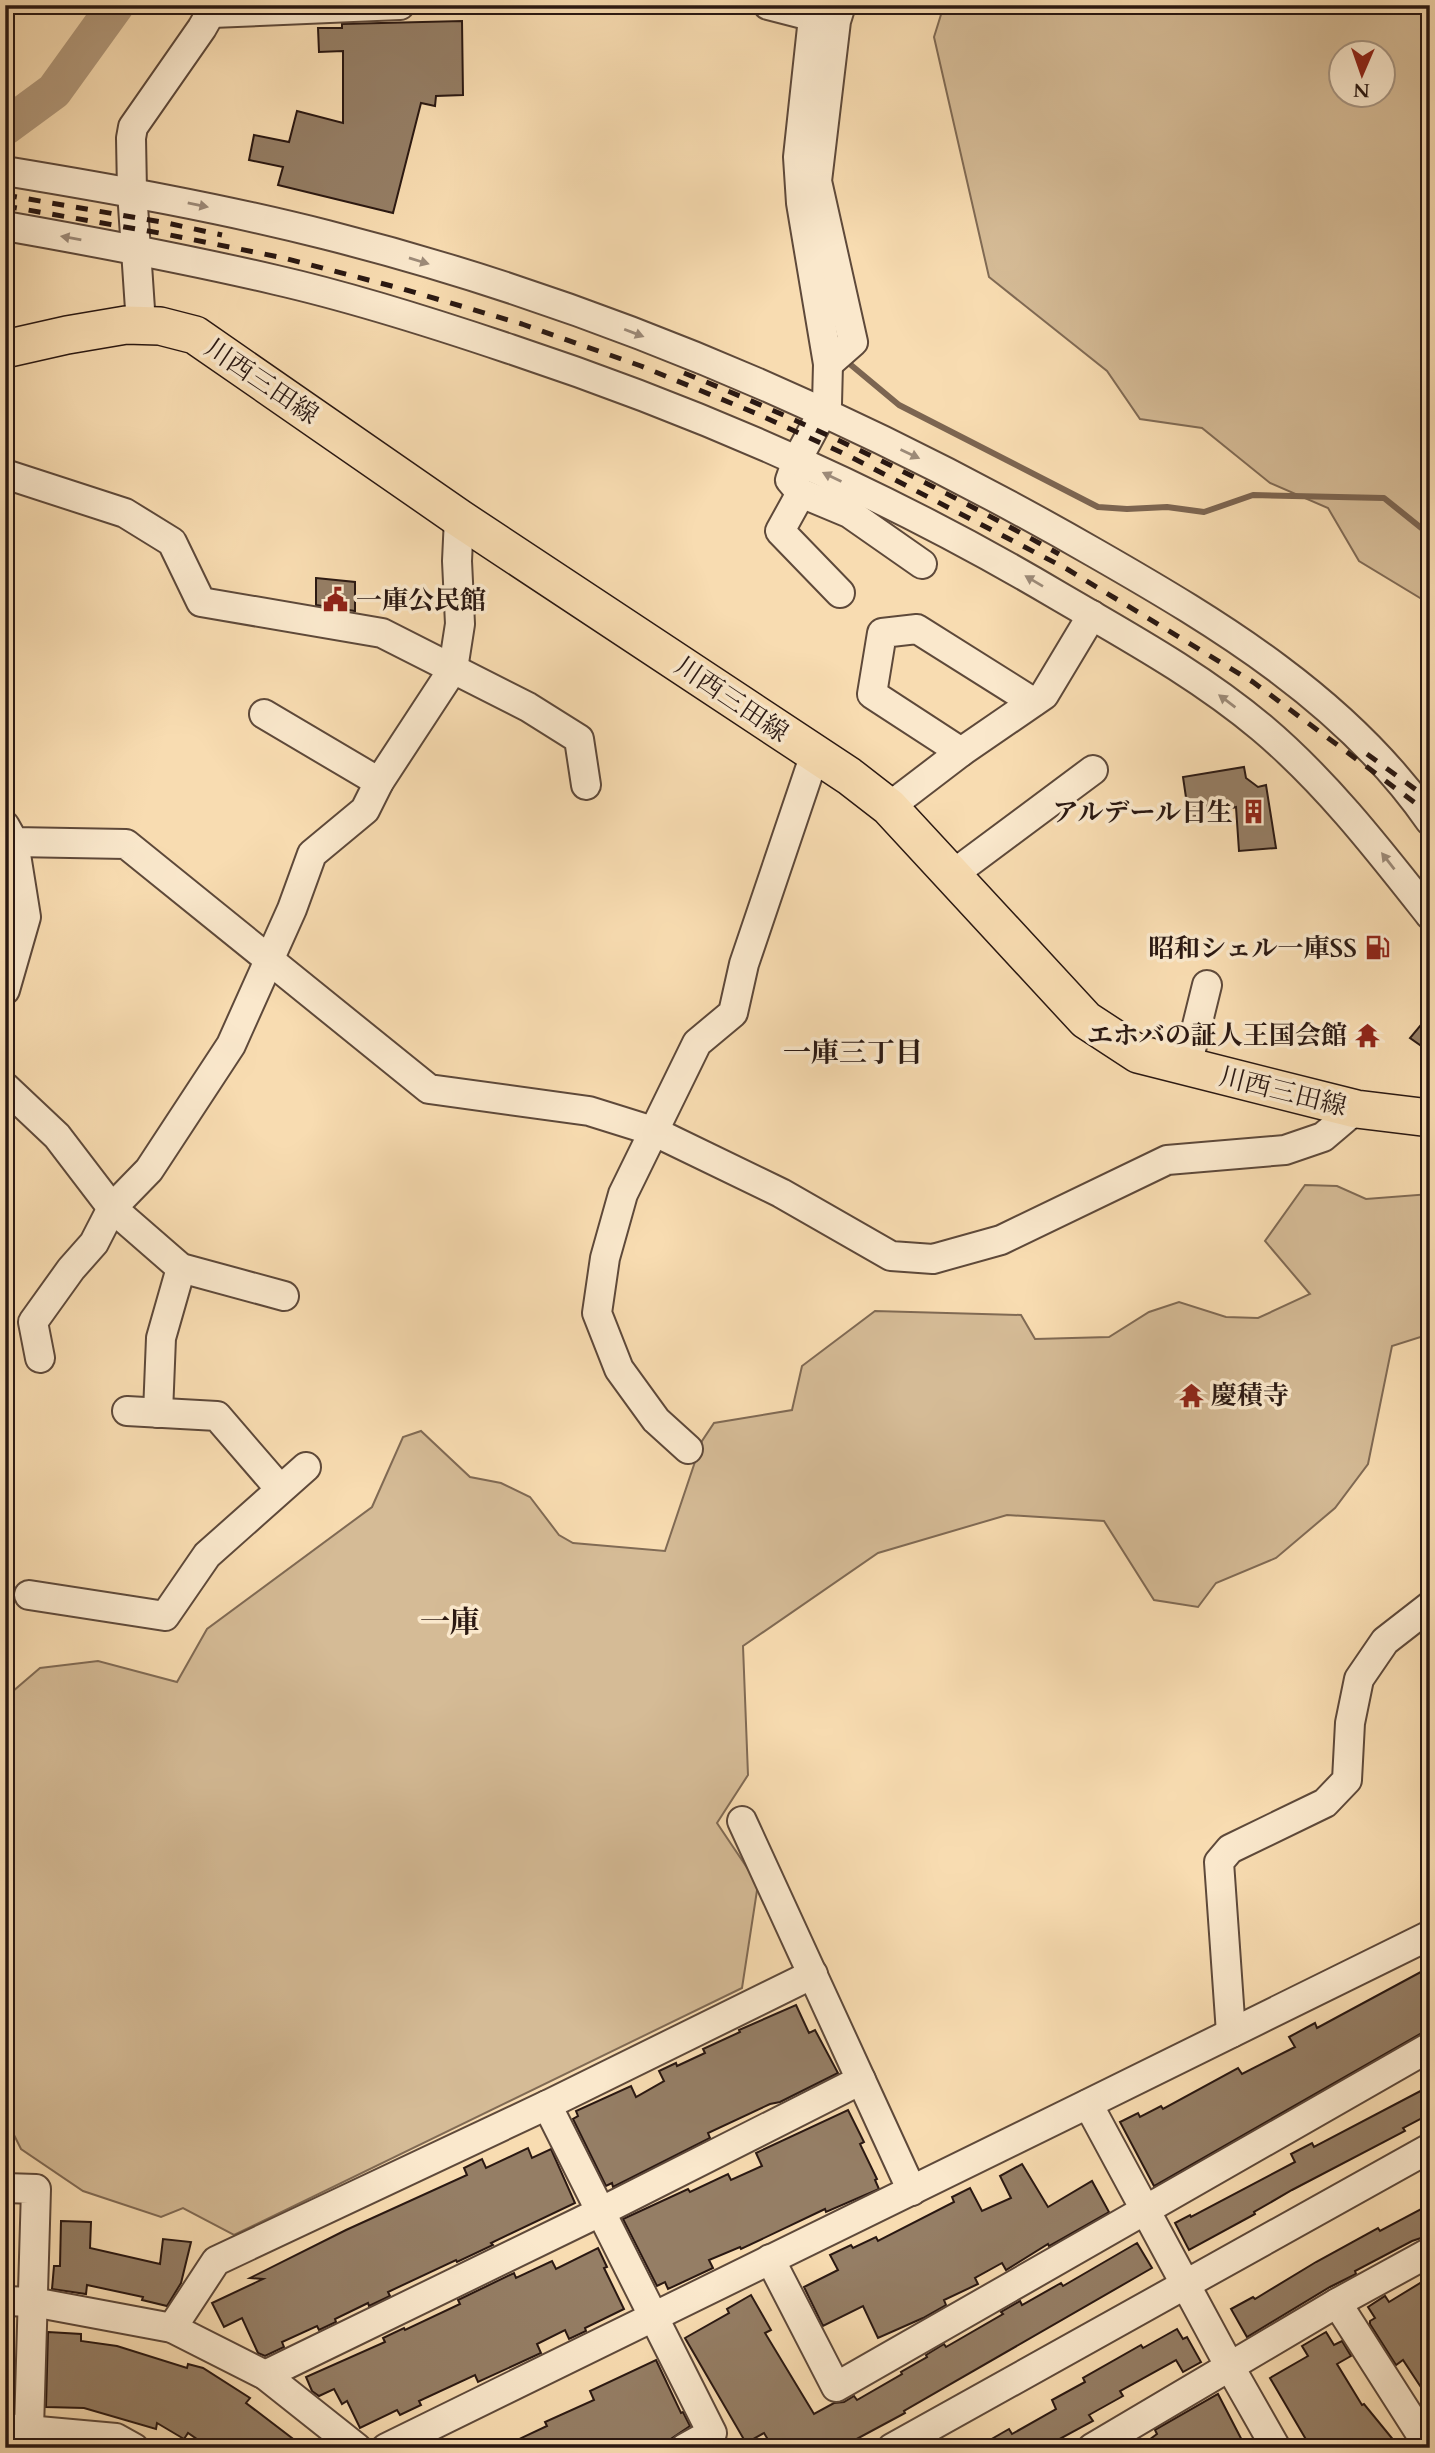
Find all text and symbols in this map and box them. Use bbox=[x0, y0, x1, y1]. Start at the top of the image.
north arrow bbox=[1326, 38, 1396, 108]
text: N bbox=[1352, 77, 1370, 103]
one-way arrow bbox=[187, 200, 209, 211]
one-way arrow bbox=[60, 232, 82, 243]
one-way arrow bbox=[409, 256, 430, 266]
one-way arrow bbox=[624, 328, 645, 339]
street label: 川西三田線 bbox=[198, 331, 325, 432]
one-way arrow bbox=[900, 448, 920, 459]
one-way arrow bbox=[822, 471, 842, 482]
one-way arrow bbox=[1024, 575, 1043, 587]
place label: 一庫公民館 bbox=[356, 583, 486, 618]
public building icon: 一庫公民館 bbox=[322, 586, 350, 614]
street label: 川西三田線 bbox=[668, 649, 795, 750]
one-way arrow bbox=[1218, 694, 1236, 708]
place label: アルデール日生 bbox=[1053, 795, 1233, 830]
building icon: アルデール日生 bbox=[1239, 798, 1267, 826]
one-way arrow bbox=[1381, 852, 1395, 870]
place label: 昭和シェル一庫SS bbox=[1148, 931, 1357, 966]
fuel station icon: 昭和シェル一庫SS bbox=[1363, 934, 1391, 962]
place label: エホバの証人王国会館 bbox=[1087, 1018, 1347, 1053]
temple icon: エホバの証人王国会館 bbox=[1353, 1021, 1381, 1049]
district label: 一庫三丁目 bbox=[783, 1034, 923, 1072]
street label: 川西三田線 bbox=[1216, 1059, 1350, 1124]
place label: 慶積寺 bbox=[1211, 1378, 1289, 1413]
temple icon: 慶積寺 bbox=[1177, 1381, 1205, 1409]
district label: 一庫 bbox=[420, 1602, 480, 1643]

